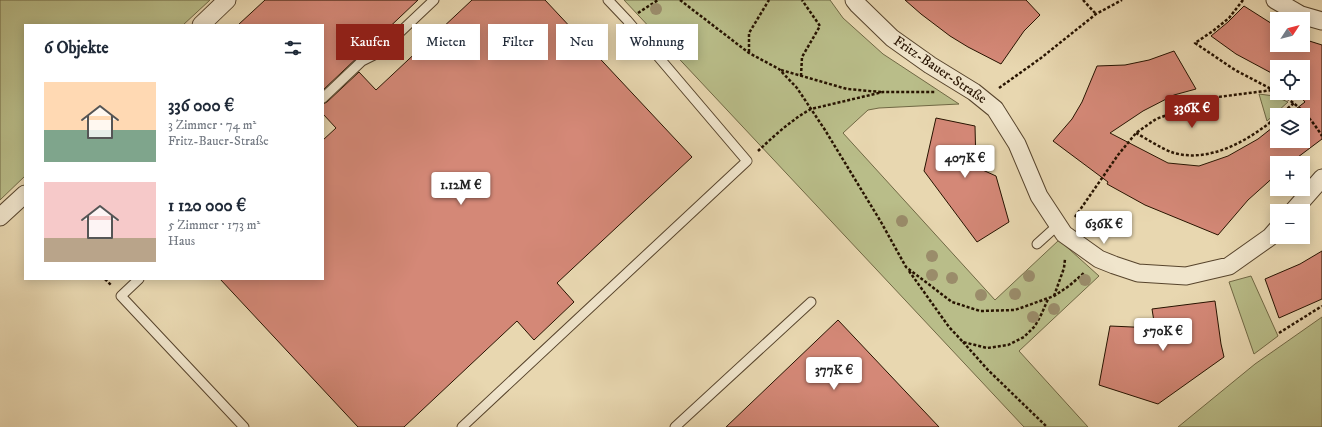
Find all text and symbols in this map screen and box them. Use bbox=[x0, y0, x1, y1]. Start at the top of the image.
north arrow bbox=[1270, 12, 1310, 52]
map controls bbox=[1270, 12, 1310, 244]
chip: Kaufen bbox=[336, 24, 404, 60]
chip: Mieten bbox=[412, 24, 480, 60]
chip: Filter bbox=[488, 24, 548, 60]
chip: Neu bbox=[556, 24, 608, 60]
chip: Wohnung bbox=[616, 24, 698, 60]
street label: Fritz-Bauer-Straße bbox=[890, 32, 990, 108]
text: 6 Objekte bbox=[44, 37, 108, 59]
icon: filters bbox=[282, 37, 304, 59]
button: locate bbox=[1270, 60, 1310, 100]
text: 336 000 € bbox=[168, 95, 234, 117]
pin: 336K € bbox=[1159, 95, 1225, 129]
icon: home bbox=[76, 98, 124, 146]
text: 336K € bbox=[1174, 100, 1210, 116]
button: layers bbox=[1270, 108, 1310, 148]
text: 3 Zimmer · 74 m² bbox=[168, 117, 256, 133]
text: Fritz-Bauer-Straße bbox=[168, 133, 269, 149]
pin: 407K € bbox=[932, 145, 998, 179]
text: 407K € bbox=[945, 150, 985, 166]
button: + bbox=[1270, 156, 1310, 196]
pin: 1.12M € bbox=[424, 172, 498, 206]
text: 1.12M € bbox=[440, 177, 482, 193]
text: 1 120 000 € bbox=[168, 195, 246, 217]
icon: home bbox=[76, 198, 124, 246]
button: − bbox=[1270, 204, 1310, 244]
pin: 636K € bbox=[1071, 211, 1137, 245]
text: 636K € bbox=[1085, 216, 1123, 232]
text: 5 Zimmer · 173 m² bbox=[168, 217, 260, 233]
text: Haus bbox=[168, 233, 195, 249]
pin: 570K € bbox=[1130, 318, 1196, 352]
text: 570K € bbox=[1143, 323, 1183, 339]
pin: 377K € bbox=[801, 357, 867, 391]
text: 377K € bbox=[815, 362, 853, 378]

